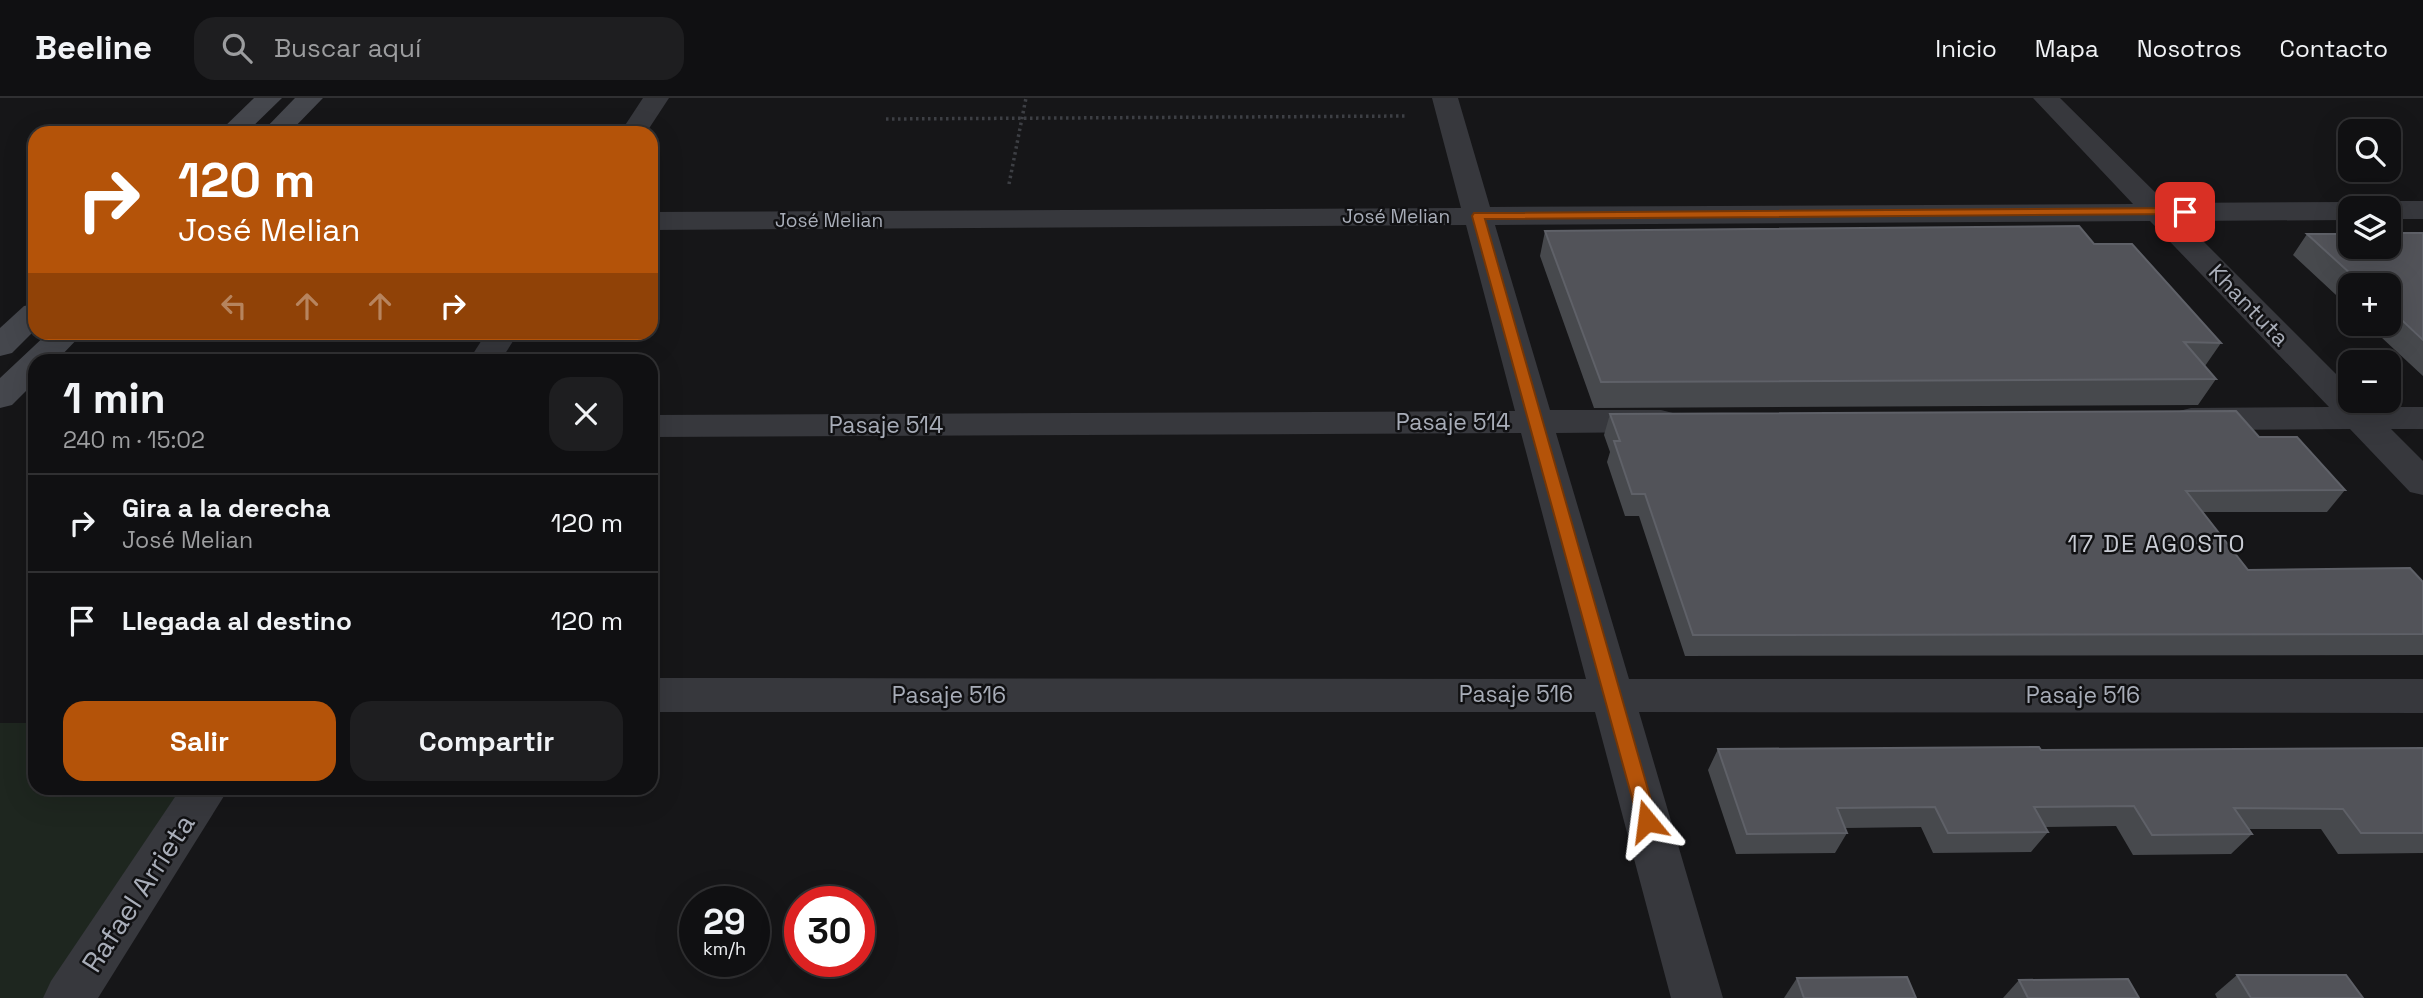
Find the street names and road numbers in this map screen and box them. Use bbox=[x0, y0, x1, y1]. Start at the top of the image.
street label: José Melian bbox=[1342, 204, 1450, 229]
street label: José Melian bbox=[775, 208, 883, 233]
street label: Khantuta bbox=[2202, 257, 2296, 353]
street label: Pasaje 514 bbox=[1396, 407, 1510, 437]
street label: Pasaje 514 bbox=[829, 410, 943, 440]
street label: Pasaje 516 bbox=[1459, 679, 1573, 709]
street label: Pasaje 516 bbox=[892, 680, 1006, 710]
street label: Pasaje 516 bbox=[2026, 680, 2140, 710]
street label: Rafael Arrieta bbox=[73, 807, 203, 979]

